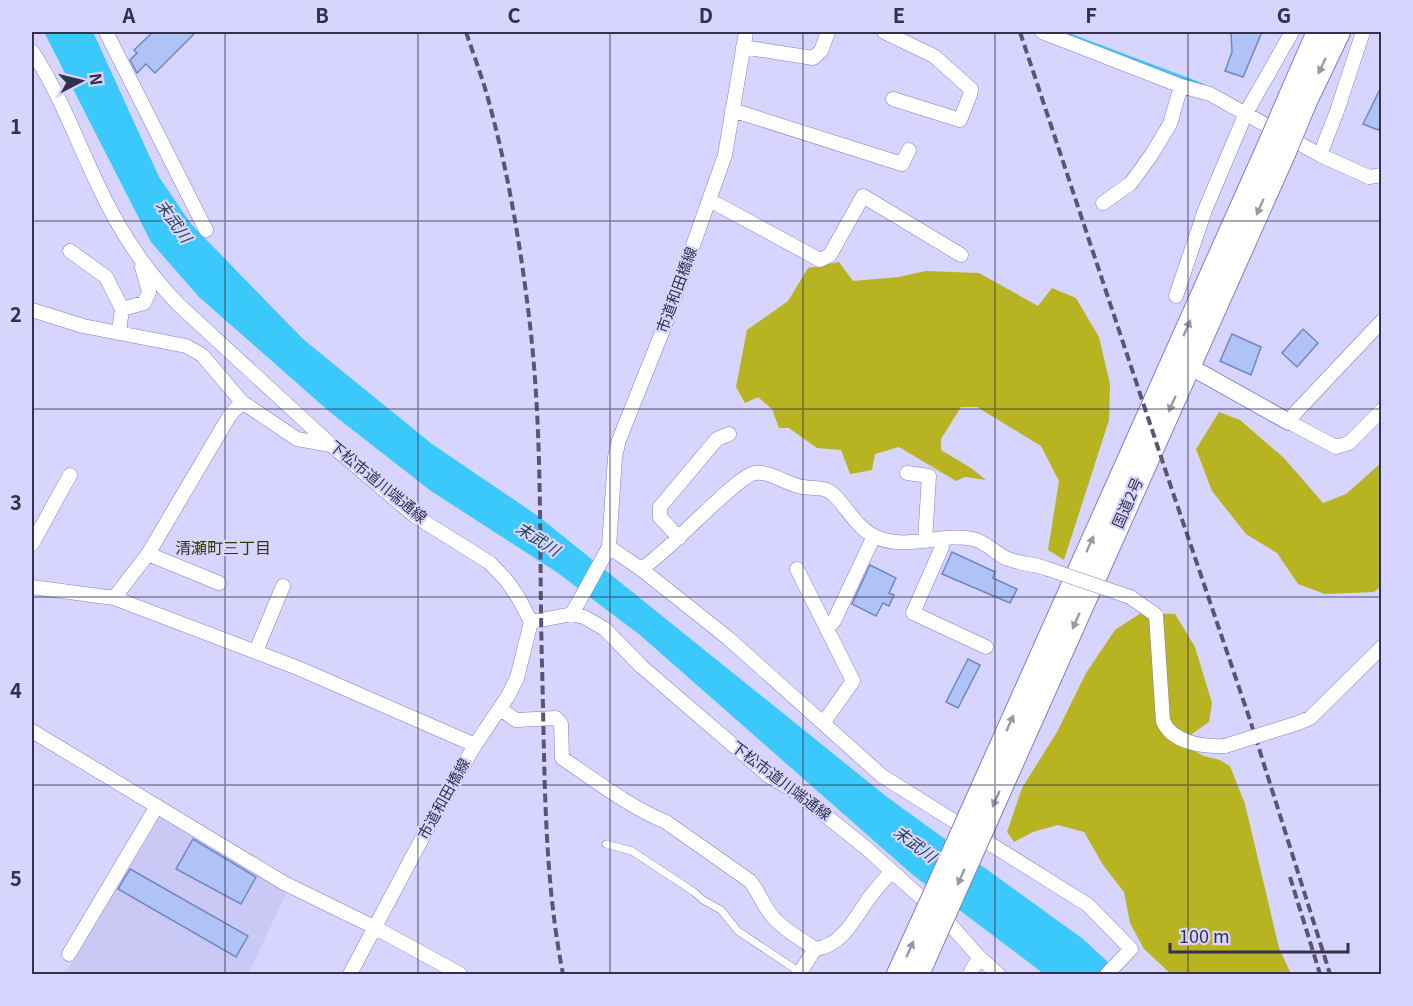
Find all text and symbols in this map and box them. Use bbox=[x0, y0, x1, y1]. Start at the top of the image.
text: A bbox=[122, 0, 136, 29]
text: B bbox=[315, 0, 329, 29]
text: C bbox=[507, 0, 521, 29]
text: D bbox=[699, 0, 713, 29]
text: E bbox=[893, 0, 905, 29]
text: F bbox=[1085, 0, 1097, 29]
text: G bbox=[1277, 0, 1291, 29]
north arrow bbox=[51, 51, 111, 111]
one-way arrow bbox=[1318, 58, 1327, 75]
text: N bbox=[84, 72, 110, 86]
text: 1 bbox=[10, 111, 22, 140]
water label: 末武川 bbox=[151, 194, 200, 248]
one-way arrow bbox=[1255, 198, 1264, 216]
street label: 市道和田橋線 bbox=[650, 244, 701, 335]
text: 2 bbox=[10, 299, 22, 328]
one-way arrow bbox=[1182, 319, 1192, 337]
one-way arrow bbox=[1167, 396, 1177, 414]
street label: 下松市道川端通線 bbox=[326, 435, 432, 527]
street label: 国道2号 bbox=[1106, 474, 1147, 531]
text: 3 bbox=[10, 487, 22, 516]
water label: 末武川 bbox=[512, 515, 567, 562]
district label: 清瀬町三丁目 bbox=[175, 535, 271, 559]
one-way arrow bbox=[1085, 536, 1094, 553]
one-way arrow bbox=[1071, 612, 1080, 630]
text: 4 bbox=[10, 675, 22, 704]
one-way arrow bbox=[1006, 714, 1015, 731]
street label: 下松市道川端通線 bbox=[728, 735, 836, 824]
street label: 市道和田橋線 bbox=[412, 754, 474, 843]
one-way arrow bbox=[992, 790, 1001, 807]
water label: 末武川 bbox=[889, 819, 944, 868]
text: 5 bbox=[10, 863, 22, 892]
one-way arrow bbox=[956, 868, 966, 886]
scale bar bbox=[1170, 916, 1348, 954]
text: 100 m bbox=[1179, 922, 1230, 948]
one-way arrow bbox=[905, 941, 914, 958]

